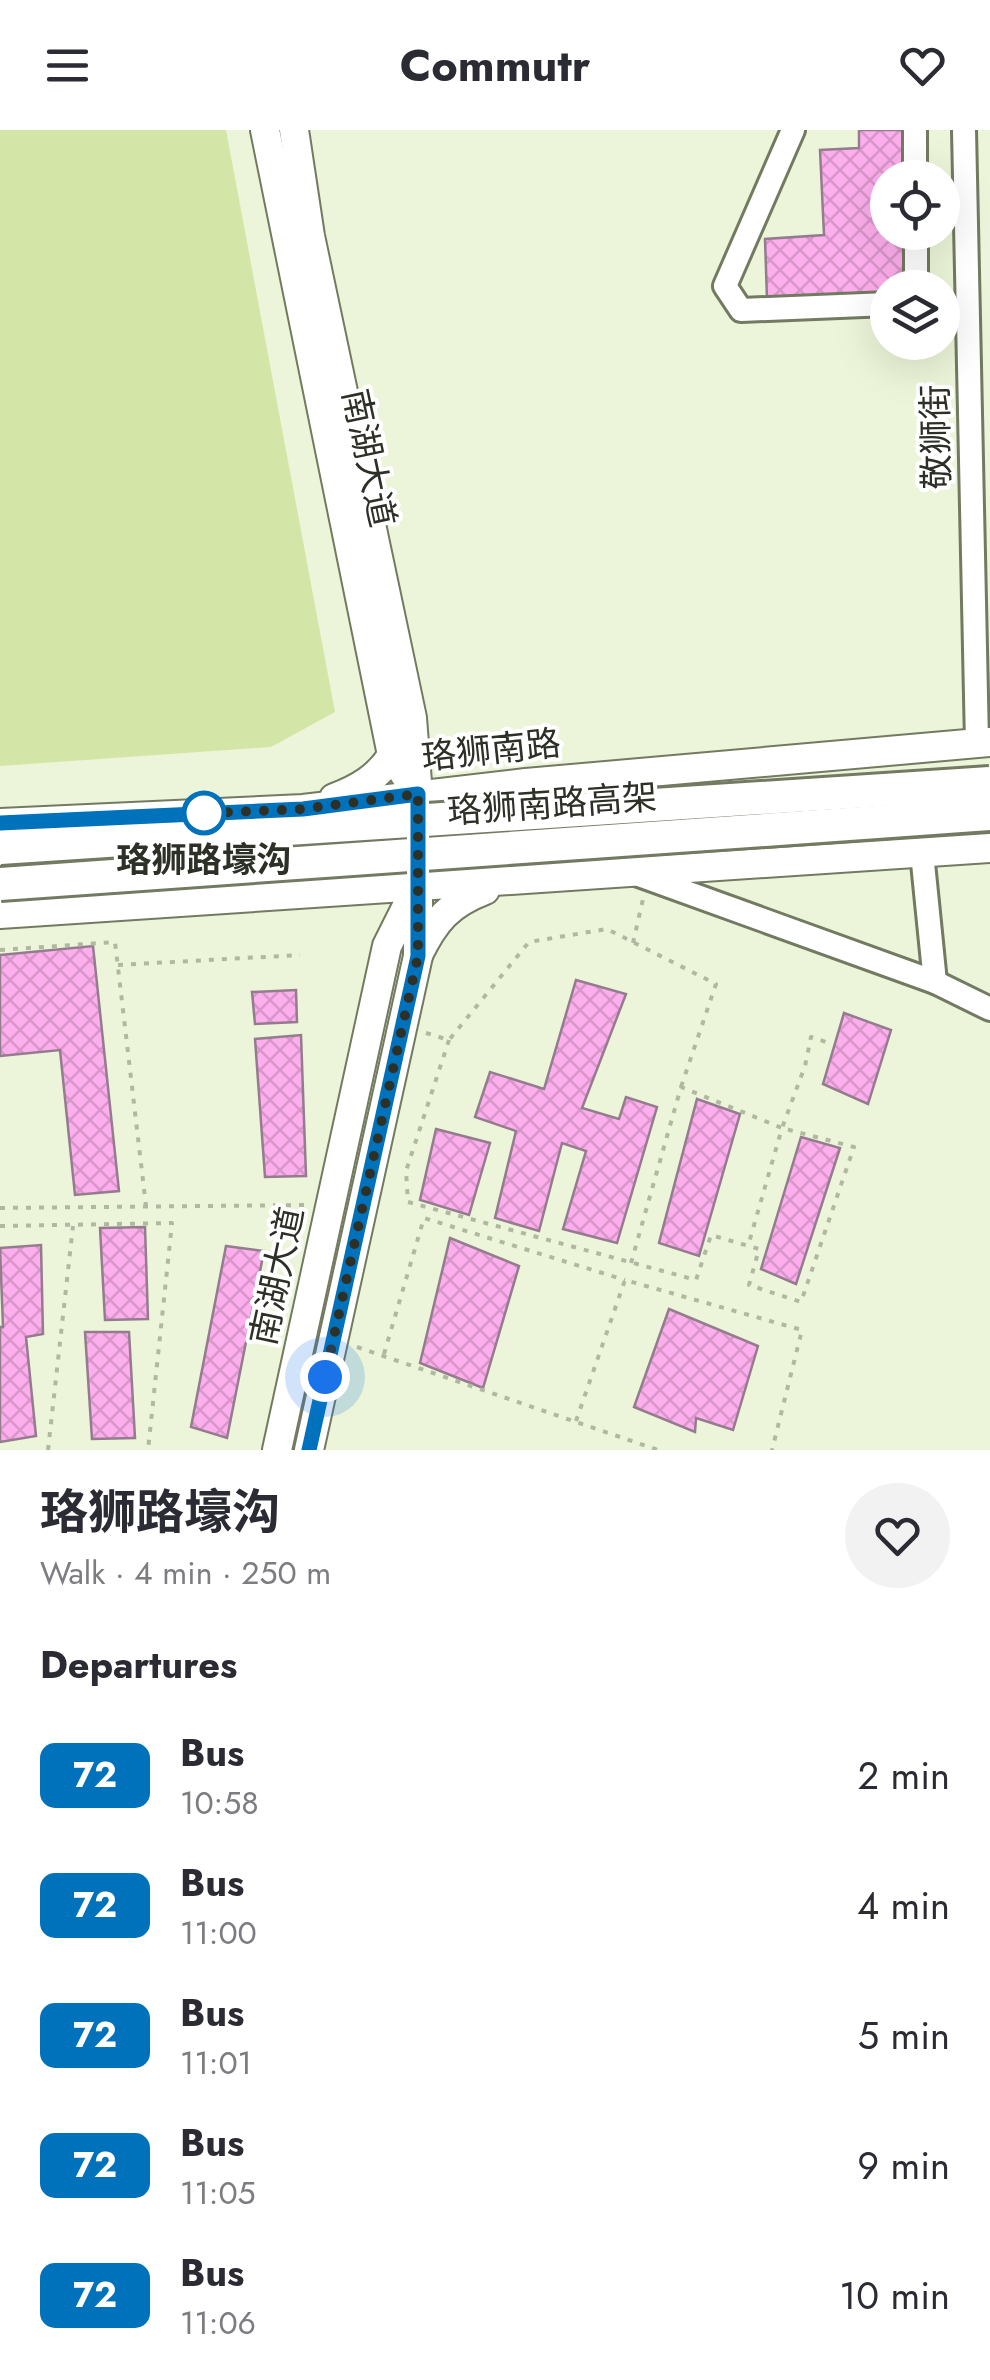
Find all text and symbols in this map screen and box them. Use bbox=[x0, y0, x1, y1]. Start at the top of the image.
text: Commutr bbox=[400, 33, 590, 98]
icon: menu bbox=[40, 38, 95, 93]
icon: heart bbox=[895, 38, 950, 93]
map controls bbox=[870, 160, 960, 360]
button: locate bbox=[870, 160, 960, 250]
button: layers bbox=[870, 270, 960, 360]
street label: 南湖大道 bbox=[330, 384, 408, 532]
street label: 敬狮街 bbox=[910, 384, 962, 490]
street label: 珞狮南路 bbox=[419, 718, 563, 782]
street label: 珞狮南路高架 bbox=[446, 772, 658, 836]
marker: 珞狮路壕沟 bbox=[183, 792, 225, 834]
place label: 珞狮路壕沟 bbox=[116, 835, 292, 885]
street label: 南湖大道 bbox=[238, 1202, 316, 1350]
your location bbox=[300, 1352, 350, 1402]
text: 珞狮路壕沟 bbox=[40, 1478, 280, 1547]
button: heart bbox=[845, 1483, 950, 1588]
text: Walk · 4 min · 250 m bbox=[40, 1550, 331, 1596]
text: Departures bbox=[40, 1637, 237, 1692]
text: Bus bbox=[180, 1725, 244, 1780]
text: 2 min bbox=[858, 1748, 950, 1803]
text: 72 bbox=[73, 1750, 117, 1800]
text: 10:58 bbox=[180, 1780, 259, 1826]
text: Bus bbox=[180, 1855, 244, 1910]
text: 4 min bbox=[857, 1878, 950, 1933]
text: 72 bbox=[73, 1880, 117, 1930]
text: 11:00 bbox=[180, 1910, 257, 1956]
text: Bus bbox=[180, 1985, 244, 2040]
text: 5 min bbox=[858, 2008, 950, 2063]
text: 72 bbox=[73, 2010, 117, 2060]
text: 11:01 bbox=[180, 2040, 252, 2086]
text: Bus bbox=[180, 2115, 244, 2170]
text: 9 min bbox=[857, 2138, 950, 2193]
text: 72 bbox=[73, 2140, 117, 2190]
text: 11:05 bbox=[180, 2170, 256, 2216]
text: Bus bbox=[180, 2245, 244, 2300]
text: 10 min bbox=[839, 2268, 950, 2323]
text: 72 bbox=[73, 2270, 117, 2320]
text: 11:06 bbox=[180, 2300, 256, 2346]

